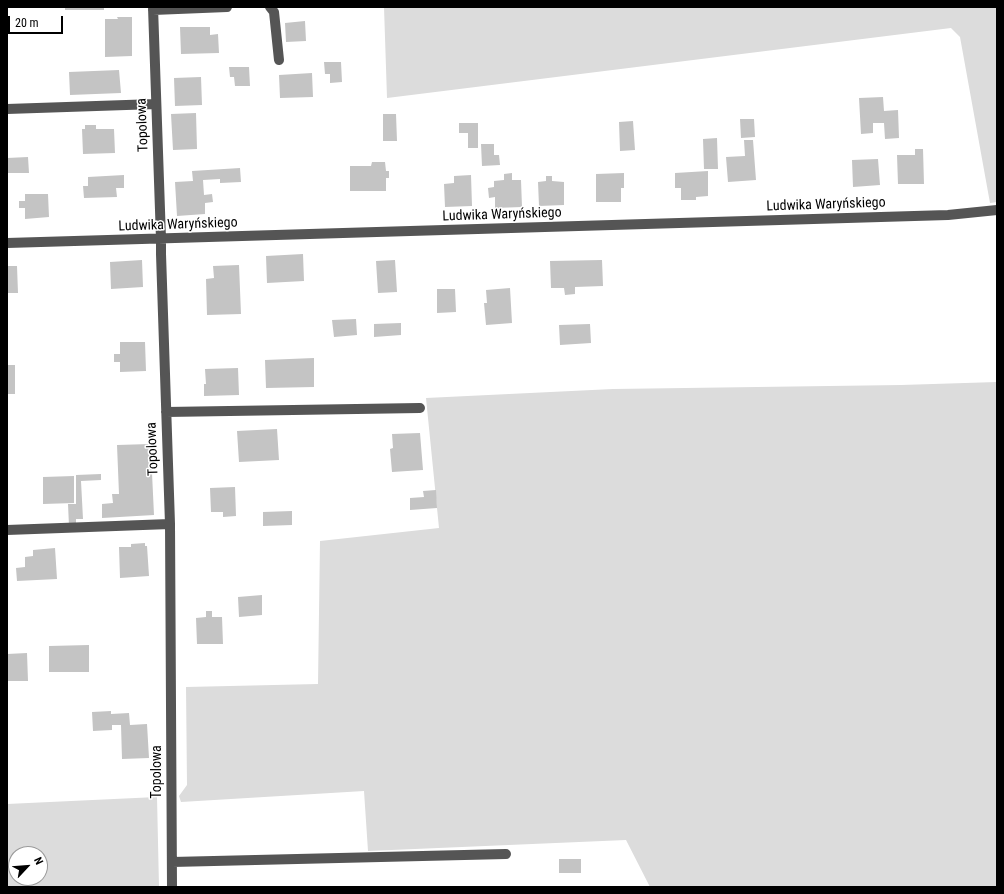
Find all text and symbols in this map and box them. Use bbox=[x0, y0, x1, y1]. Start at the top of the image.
scale bar bbox=[10, 8, 65, 34]
text: 20 m bbox=[15, 16, 39, 30]
street label: Topolowa bbox=[134, 98, 152, 152]
street label: Ludwika Waryńskiego bbox=[766, 195, 886, 215]
street label: Ludwika Waryńskiego bbox=[442, 205, 562, 225]
street label: Ludwika Waryńskiego bbox=[118, 215, 238, 235]
street label: Topolowa bbox=[144, 422, 162, 476]
street label: Topolowa bbox=[149, 745, 165, 799]
north arrow bbox=[8, 846, 48, 886]
text: N bbox=[31, 855, 46, 867]

